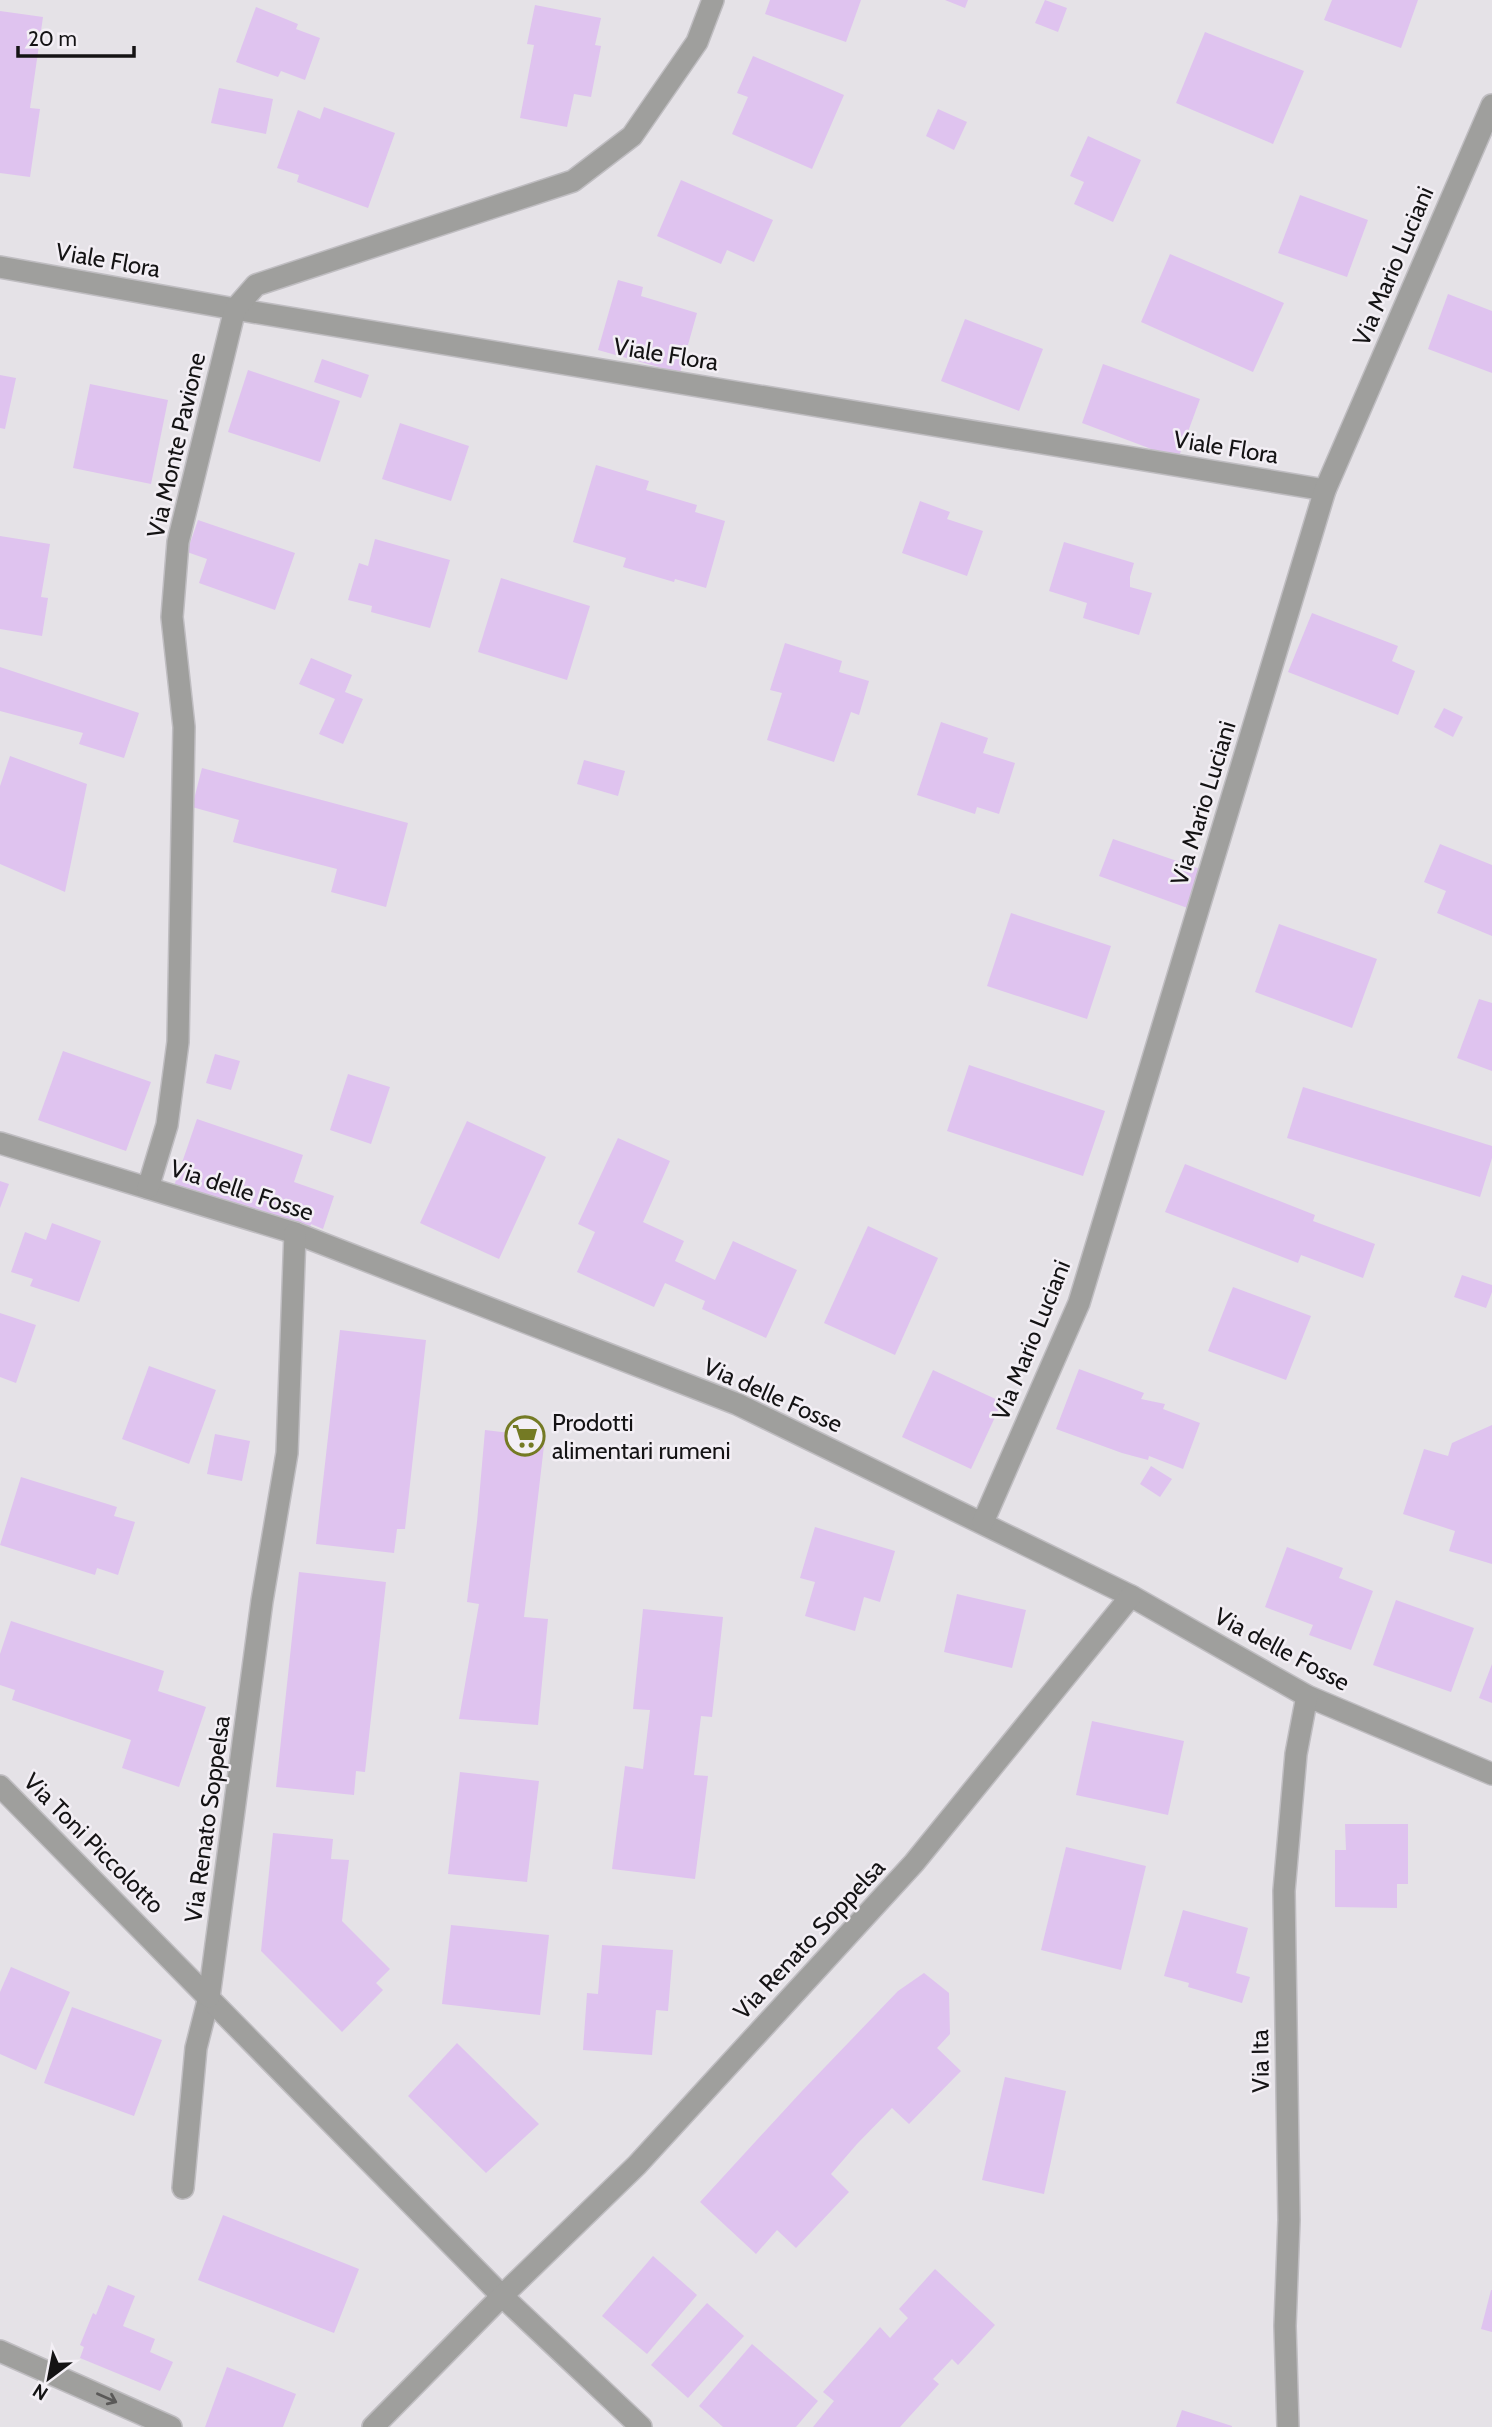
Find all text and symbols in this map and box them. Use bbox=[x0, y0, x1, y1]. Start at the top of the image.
scale bar bbox=[18, 14, 133, 58]
text: 20 m bbox=[28, 26, 77, 51]
street label: Via Mario Luciani bbox=[1346, 182, 1440, 350]
street label: Viale Flora bbox=[53, 237, 163, 284]
street label: Viale Flora bbox=[611, 331, 721, 377]
street label: Via Monte Pavione bbox=[141, 350, 211, 540]
street label: Viale Flora bbox=[1171, 424, 1281, 470]
street label: Via Mario Luciani bbox=[1164, 717, 1242, 889]
street label: Via delle Fosse bbox=[167, 1153, 317, 1227]
street label: Via Mario Luciani bbox=[986, 1256, 1076, 1424]
street label: Via delle Fosse bbox=[699, 1351, 847, 1439]
place label: Prodotti alimentari rumeni bbox=[552, 1408, 731, 1465]
supermarket icon: Prodotti alimentari rumeni bbox=[504, 1415, 546, 1457]
street label: Via delle Fosse bbox=[1209, 1601, 1355, 1697]
street label: Via Renato Soppelsa bbox=[178, 1713, 236, 1924]
street label: Via Toni Piccolotto bbox=[18, 1767, 170, 1919]
street label: Via Renato Soppelsa bbox=[727, 1852, 891, 2025]
street label: Via Ita bbox=[1245, 2029, 1275, 2093]
north arrow bbox=[14, 2343, 84, 2413]
text: N bbox=[28, 2379, 52, 2405]
one-way arrow bbox=[96, 2392, 117, 2405]

